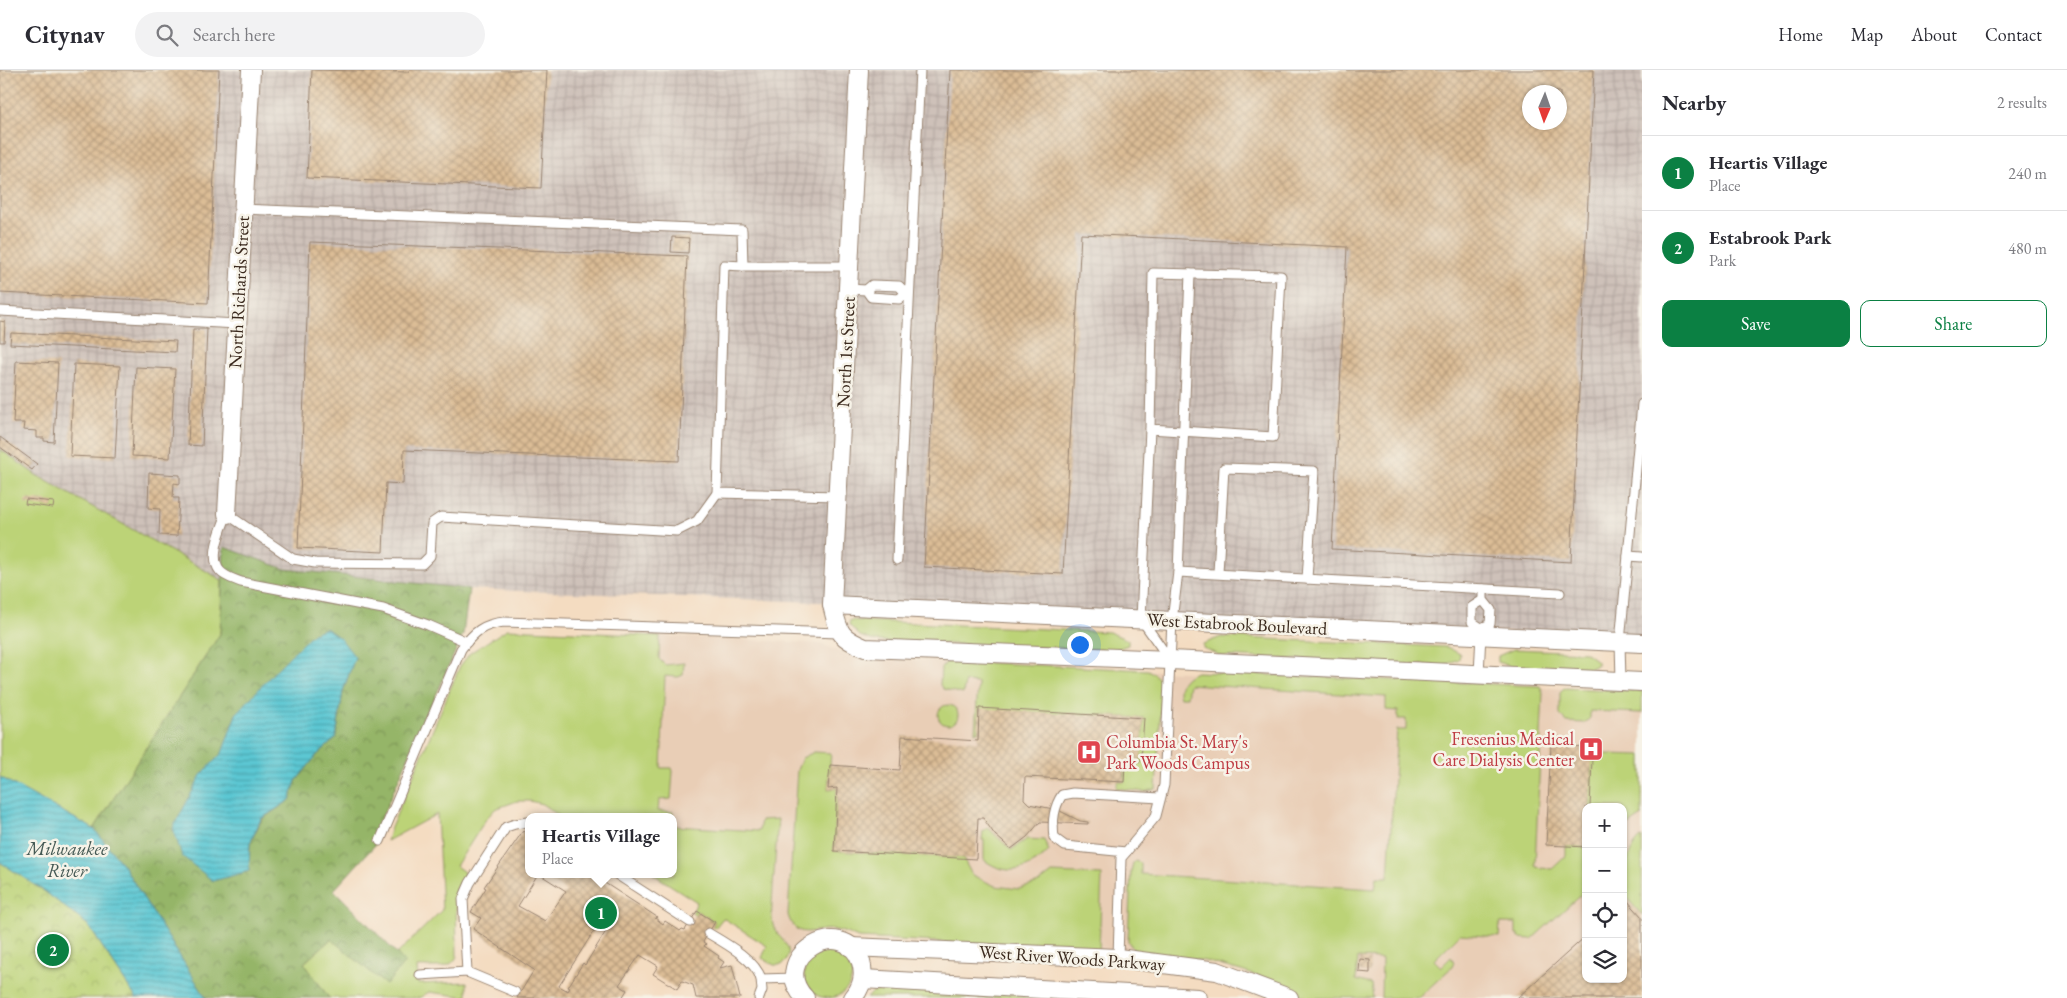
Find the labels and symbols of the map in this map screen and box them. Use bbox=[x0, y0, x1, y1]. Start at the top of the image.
north arrow bbox=[1522, 85, 1567, 130]
street label: North Richards Street bbox=[223, 215, 254, 369]
street label: North 1st Street bbox=[831, 296, 860, 408]
street label: West Estabrook Boulevard bbox=[1146, 607, 1329, 640]
your location bbox=[1067, 632, 1093, 658]
place label: Fresenius Medical Care Dialysis Center bbox=[1432, 727, 1574, 771]
place label: Columbia St. Mary's Park Woods Campus bbox=[1106, 730, 1250, 774]
hospital icon: Fresenius Medical Care Dialysis Center bbox=[1578, 736, 1604, 762]
hospital icon: Columbia St. Mary's Park Woods Campus bbox=[1076, 739, 1102, 765]
water label: Milwaukee River bbox=[25, 836, 108, 883]
pin: 1 bbox=[585, 894, 617, 932]
pin: 2 bbox=[37, 931, 69, 969]
street label: West River Woods Parkway bbox=[978, 940, 1166, 975]

